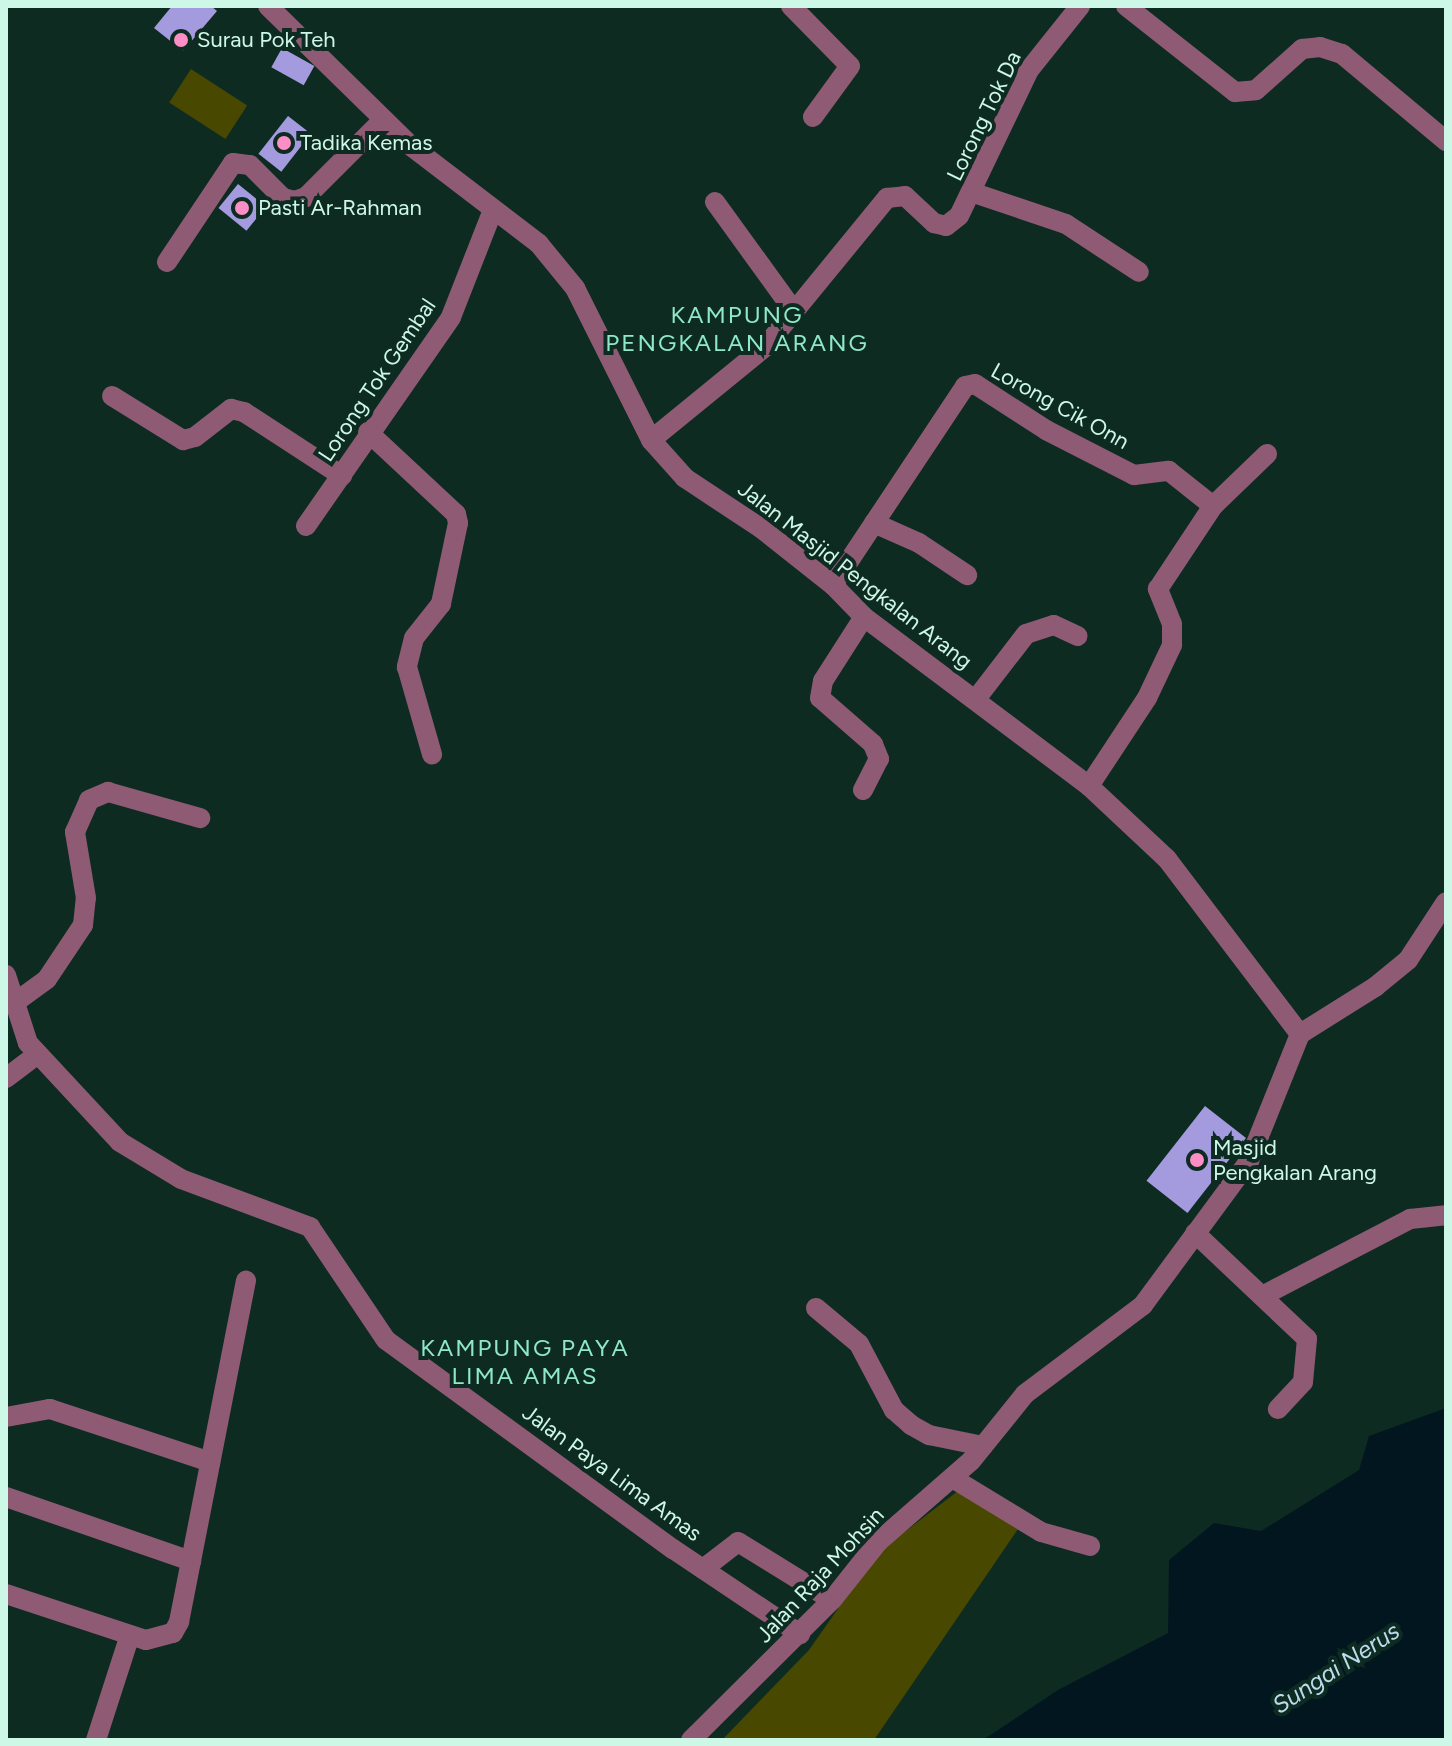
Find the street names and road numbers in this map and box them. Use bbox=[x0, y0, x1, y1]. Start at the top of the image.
street label: Lorong Tok Da bbox=[941, 47, 1027, 185]
street label: Lorong Tok Gembal bbox=[313, 293, 441, 467]
street label: Lorong Cik Onn bbox=[986, 357, 1134, 455]
street label: Jalan Masjid Pengkalan Arang bbox=[733, 475, 977, 675]
street label: Jalan Paya Lima Amas bbox=[517, 1399, 707, 1547]
street label: Jalan Raja Mohsin bbox=[751, 1502, 889, 1648]

